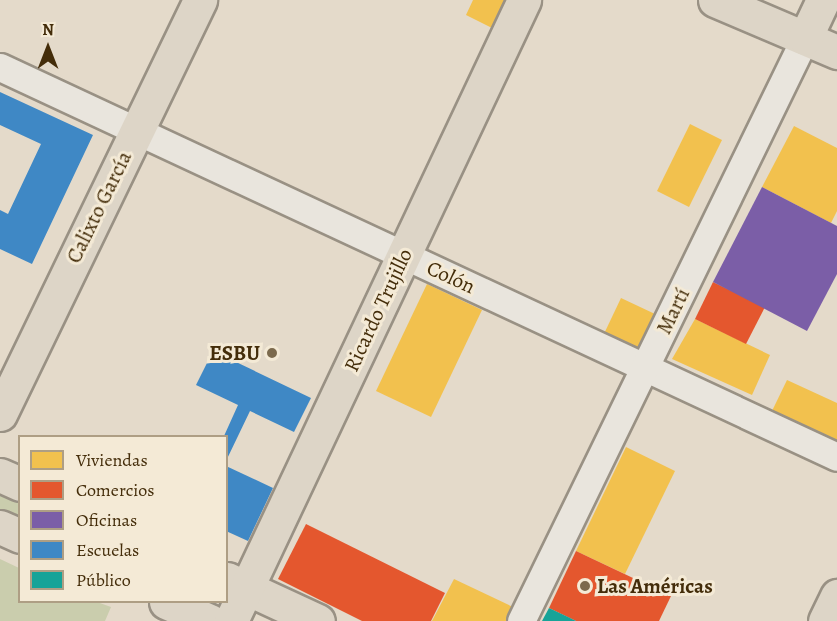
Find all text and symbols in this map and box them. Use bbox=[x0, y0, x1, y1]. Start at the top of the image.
north arrow bbox=[18, 18, 78, 78]
text: N bbox=[42, 19, 54, 41]
street label: Calixto García bbox=[61, 147, 137, 267]
street label: Ricardo Trujillo bbox=[339, 244, 417, 376]
street label: Colón bbox=[423, 255, 479, 299]
street label: Martí bbox=[651, 284, 695, 338]
place label: ESBU bbox=[209, 340, 260, 366]
marker: ESBU bbox=[265, 346, 279, 360]
legend bbox=[18, 435, 228, 603]
text: Viviendas bbox=[76, 448, 148, 472]
text: Comercios bbox=[76, 478, 155, 502]
text: Oficinas bbox=[76, 508, 137, 532]
text: Escuelas bbox=[76, 538, 139, 562]
text: Público bbox=[76, 568, 131, 592]
place label: Las Américas bbox=[597, 573, 713, 599]
marker: Las Américas bbox=[578, 579, 592, 593]

